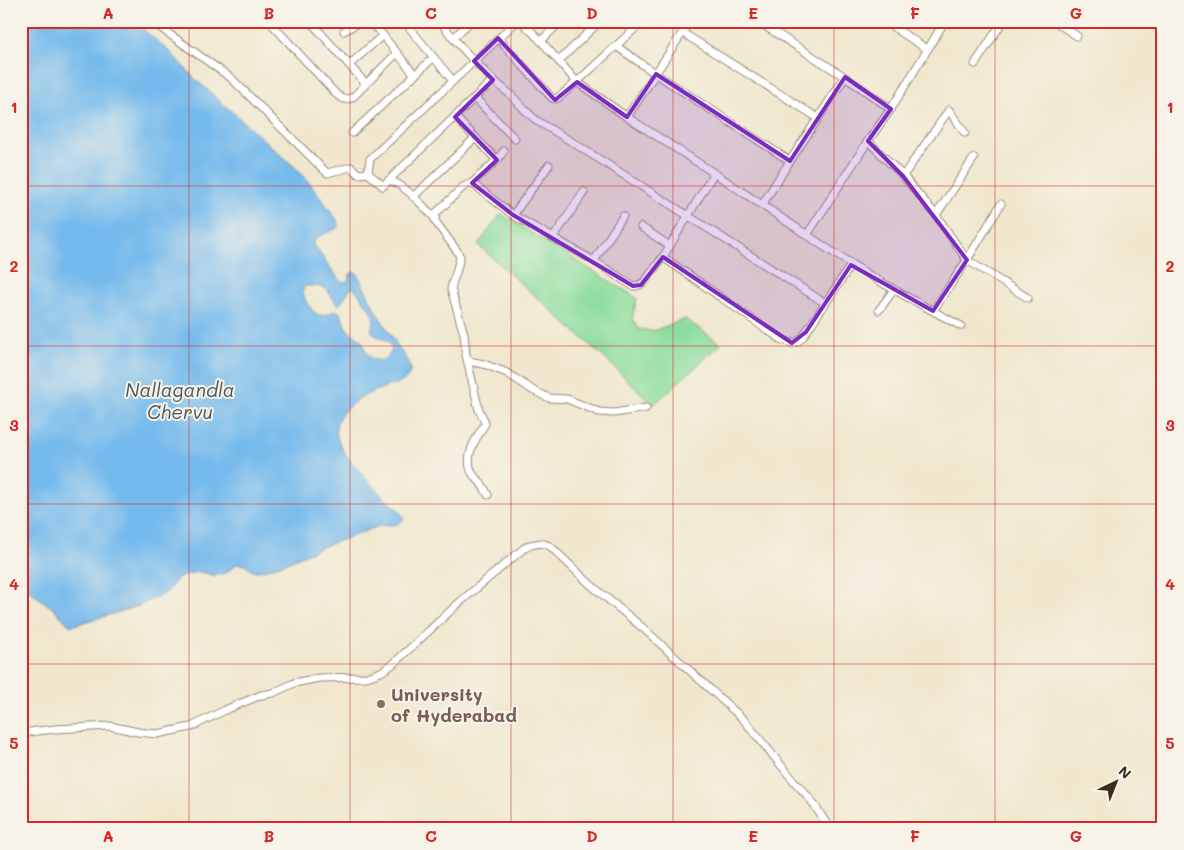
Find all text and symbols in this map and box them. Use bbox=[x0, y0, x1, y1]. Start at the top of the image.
text: A bbox=[102, 2, 114, 23]
text: B bbox=[264, 2, 274, 23]
text: C bbox=[425, 2, 437, 23]
text: D bbox=[586, 2, 598, 23]
text: E bbox=[748, 2, 758, 23]
text: F bbox=[910, 2, 920, 23]
text: G bbox=[1070, 2, 1082, 23]
text: 1 bbox=[10, 96, 18, 117]
text: 1 bbox=[1166, 96, 1174, 117]
text: 2 bbox=[10, 255, 19, 276]
text: 2 bbox=[1166, 255, 1175, 276]
water label: Nallagandla Chervu bbox=[125, 377, 235, 424]
text: 3 bbox=[9, 414, 19, 435]
text: 3 bbox=[1165, 414, 1175, 435]
text: 4 bbox=[9, 573, 19, 594]
text: 4 bbox=[1165, 573, 1175, 594]
place label: University of Hyderabad bbox=[391, 682, 517, 727]
marker: University of Hyderabad bbox=[375, 698, 387, 710]
text: 5 bbox=[9, 732, 19, 753]
text: 5 bbox=[1165, 732, 1175, 753]
north arrow bbox=[1092, 758, 1142, 808]
text: N bbox=[1115, 762, 1136, 783]
text: A bbox=[102, 825, 114, 846]
text: B bbox=[264, 825, 274, 846]
text: C bbox=[425, 825, 437, 846]
text: D bbox=[586, 825, 598, 846]
text: E bbox=[748, 825, 758, 846]
text: F bbox=[910, 825, 920, 846]
text: G bbox=[1070, 825, 1082, 846]

